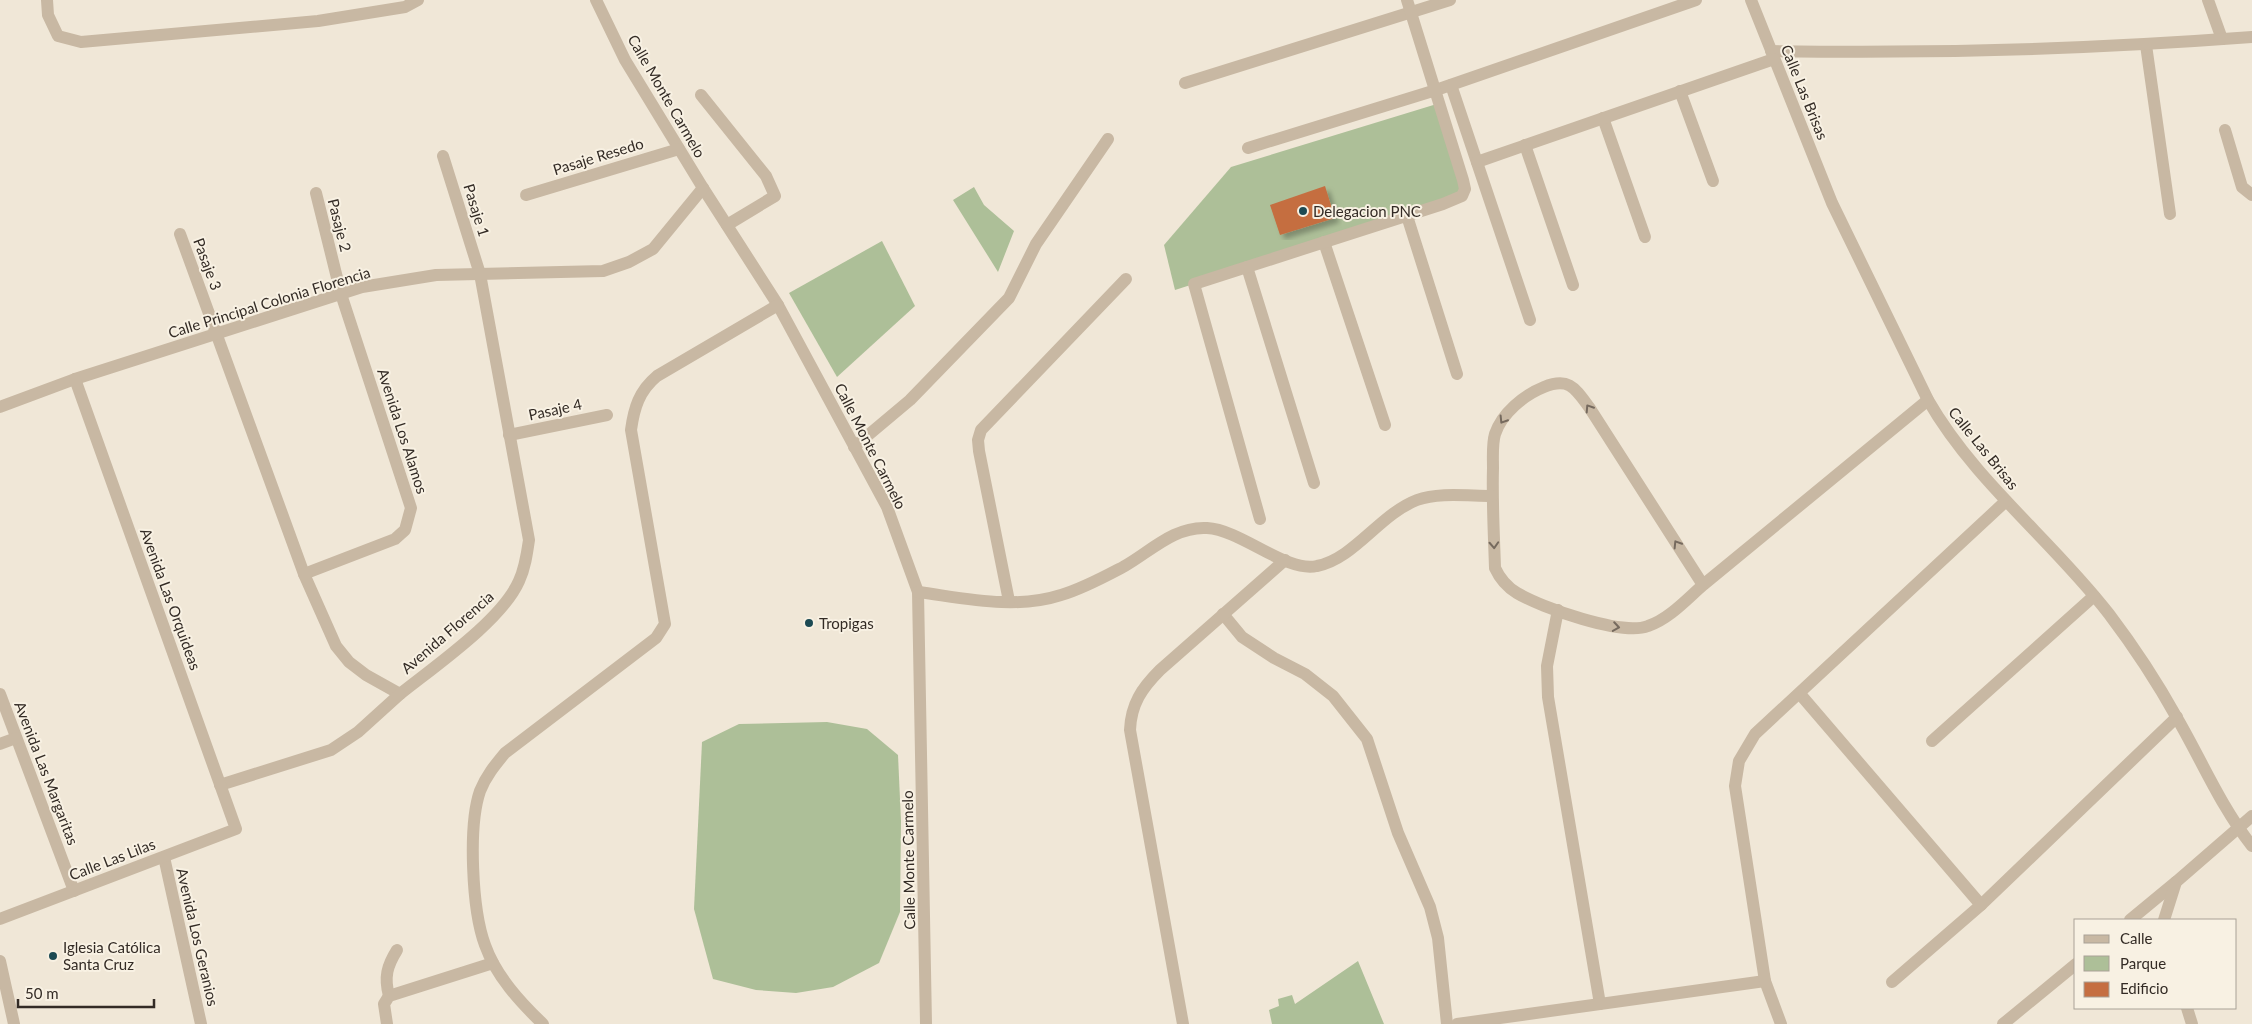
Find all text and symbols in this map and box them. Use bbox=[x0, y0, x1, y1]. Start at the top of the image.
street label: Calle Monte Carmelo bbox=[624, 31, 710, 161]
street label: Calle Las Brisas bbox=[1778, 42, 1832, 142]
street label: Pasaje Resedo bbox=[551, 134, 645, 178]
street label: Pasaje 1 bbox=[460, 181, 494, 239]
street label: Pasaje 2 bbox=[325, 197, 355, 253]
place label: Delegacion PNC bbox=[1313, 202, 1421, 220]
marker: Delegacion PNC bbox=[1297, 205, 1309, 217]
street label: Pasaje 3 bbox=[190, 235, 226, 293]
street label: Calle Principal Colonia Florencia bbox=[166, 263, 372, 341]
street label: Avenida Los Alamos bbox=[374, 366, 432, 496]
street label: Calle Monte Carmelo bbox=[831, 380, 911, 512]
street label: Pasaje 4 bbox=[527, 394, 584, 423]
street label: Calle Las Brisas bbox=[1945, 403, 2023, 493]
one-way arrow bbox=[1586, 404, 1595, 413]
one-way arrow bbox=[1499, 415, 1509, 424]
street label: Avenida Las Orquideas bbox=[137, 526, 205, 672]
one-way arrow bbox=[1489, 541, 1500, 549]
one-way arrow bbox=[1674, 541, 1683, 550]
street label: Avenida Florencia bbox=[397, 587, 497, 677]
place label: Tropigas bbox=[819, 614, 874, 632]
marker: Tropigas bbox=[803, 617, 815, 629]
one-way arrow bbox=[1613, 621, 1621, 632]
street label: Avenida Las Margaritas bbox=[11, 699, 83, 847]
street label: Calle Monte Carmelo bbox=[898, 790, 918, 930]
street label: Calle Las Lilas bbox=[66, 834, 158, 884]
street label: Avenida Los Geranios bbox=[173, 866, 223, 1008]
legend bbox=[2074, 919, 2237, 1009]
text: Calle bbox=[2120, 929, 2153, 947]
place label: Iglesia Católica Santa Cruz bbox=[63, 938, 161, 973]
marker: Iglesia Católica Santa Cruz bbox=[47, 950, 59, 962]
text: Parque bbox=[2120, 954, 2166, 972]
scale bar bbox=[18, 976, 154, 1008]
text: Edificio bbox=[2120, 979, 2168, 997]
text: 50 m bbox=[25, 984, 59, 1002]

